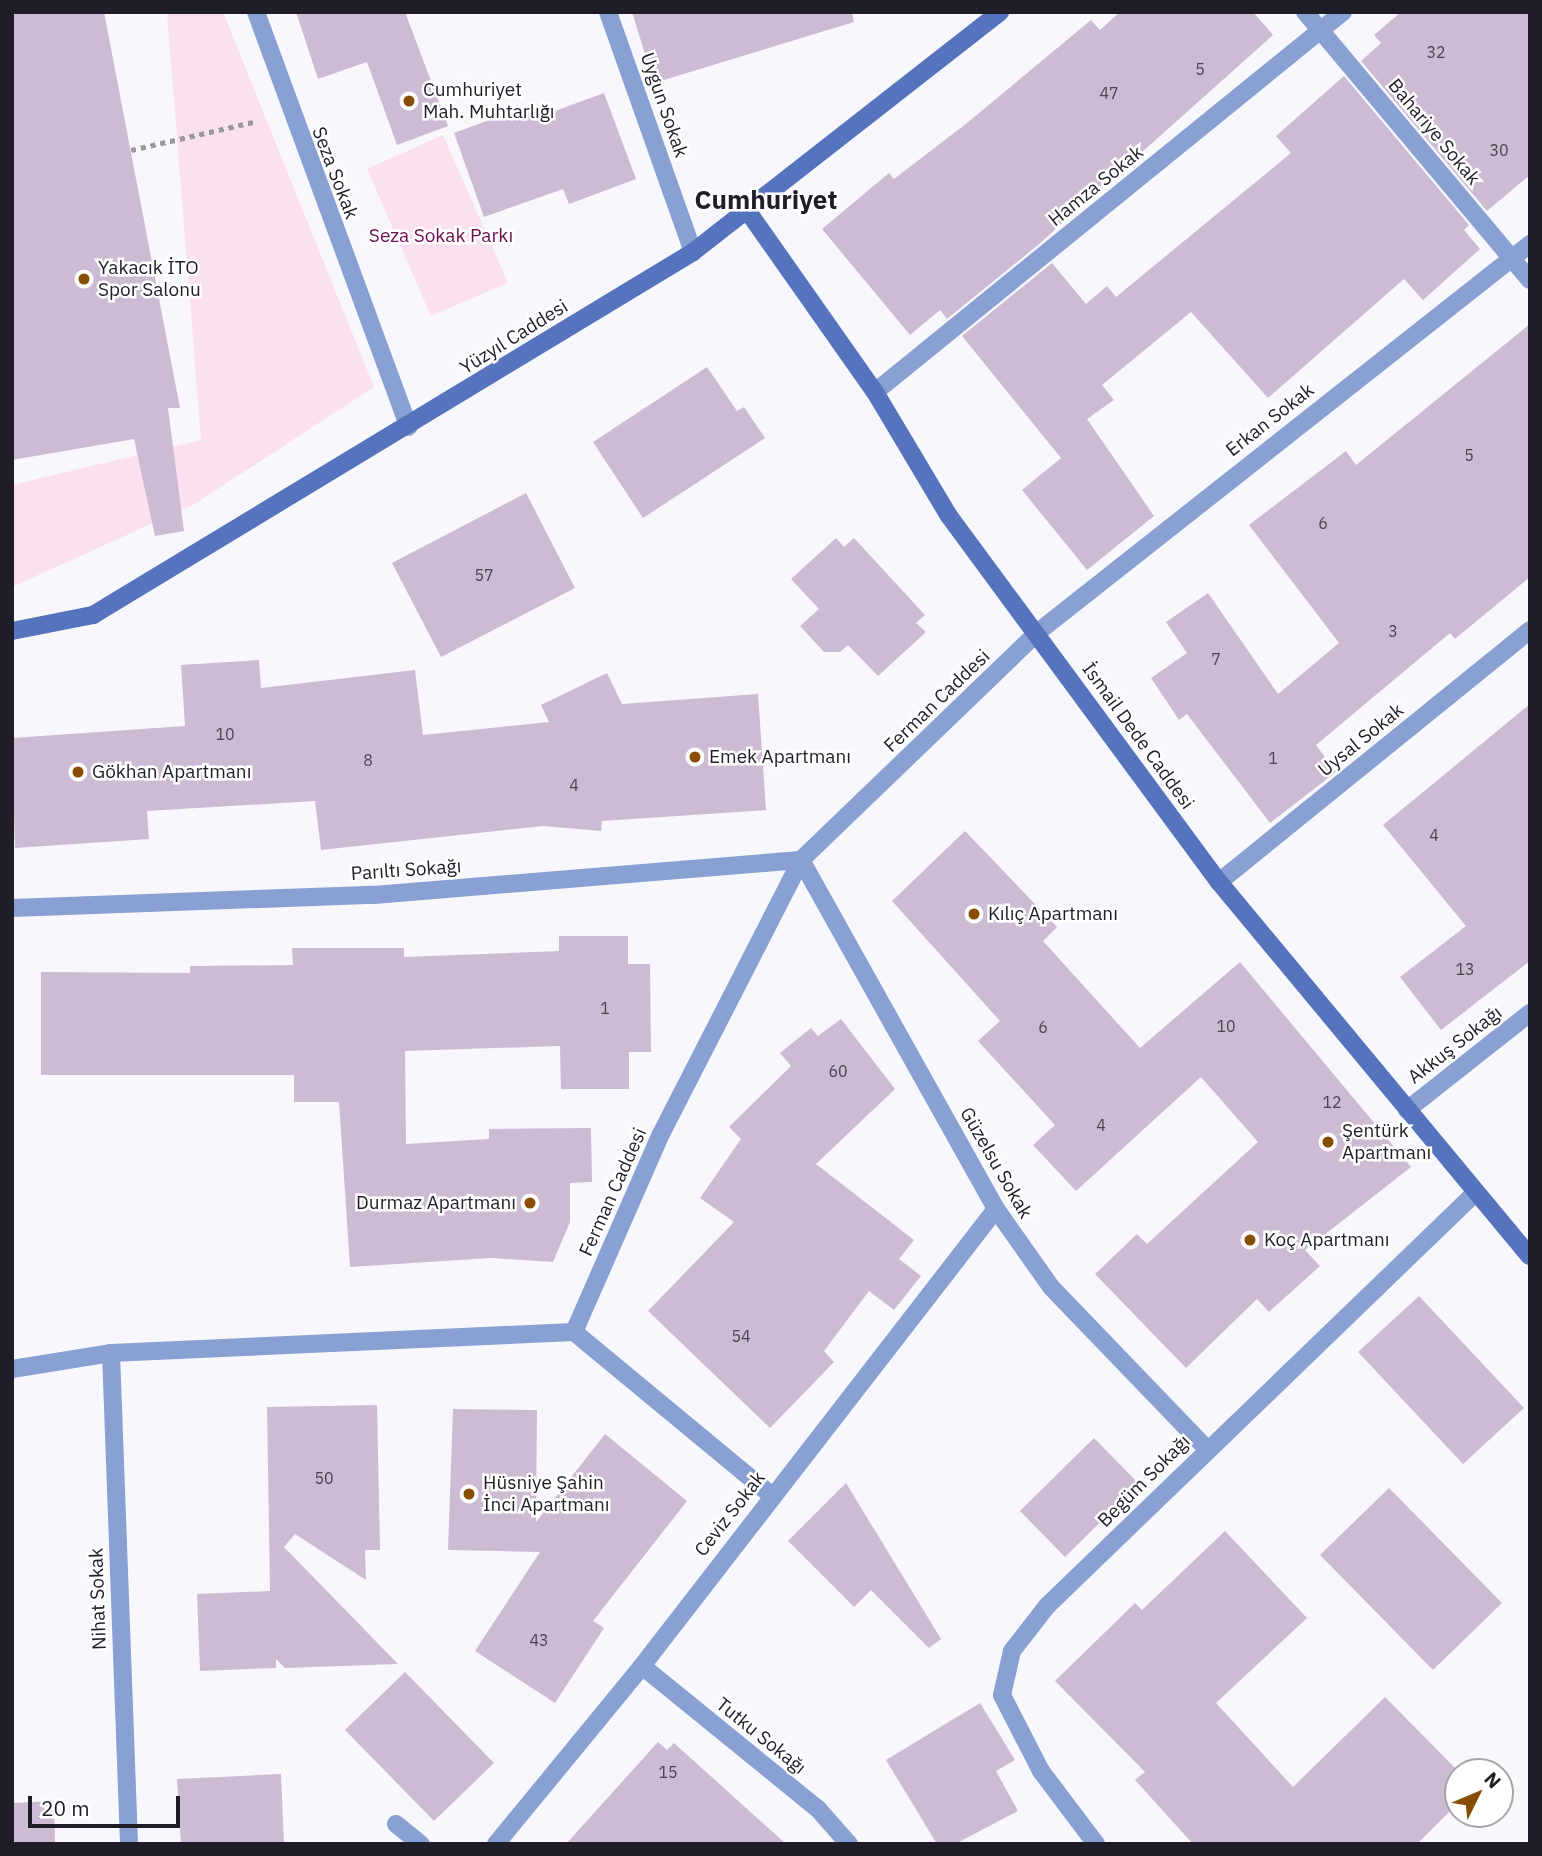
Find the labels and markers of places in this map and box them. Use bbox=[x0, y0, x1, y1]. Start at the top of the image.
place label: Cumhuriyet Mah. Muhtarlığı bbox=[423, 79, 555, 123]
marker: Cumhuriyet Mah. Muhtarlığı bbox=[401, 93, 417, 109]
place label: Yakacık İTO Spor Salonu bbox=[98, 257, 201, 301]
marker: Yakacık İTO Spor Salonu bbox=[76, 271, 92, 287]
place label: Emek Apartmanı bbox=[709, 746, 851, 768]
marker: Emek Apartmanı bbox=[687, 749, 703, 765]
place label: Gökhan Apartmanı bbox=[92, 761, 251, 783]
marker: Gökhan Apartmanı bbox=[70, 764, 86, 780]
place label: Kılıç Apartmanı bbox=[988, 903, 1118, 925]
marker: Kılıç Apartmanı bbox=[966, 906, 982, 922]
place label: Şentürk Apartmanı bbox=[1342, 1120, 1431, 1164]
marker: Şentürk Apartmanı bbox=[1320, 1134, 1336, 1150]
place label: Durmaz Apartmanı bbox=[356, 1192, 516, 1214]
marker: Durmaz Apartmanı bbox=[522, 1195, 538, 1211]
place label: Koç Apartmanı bbox=[1264, 1229, 1390, 1251]
marker: Koç Apartmanı bbox=[1242, 1232, 1258, 1248]
place label: Hüsniye Şahin İnci Apartmanı bbox=[483, 1472, 610, 1516]
marker: Hüsniye Şahin İnci Apartmanı bbox=[461, 1486, 477, 1502]

